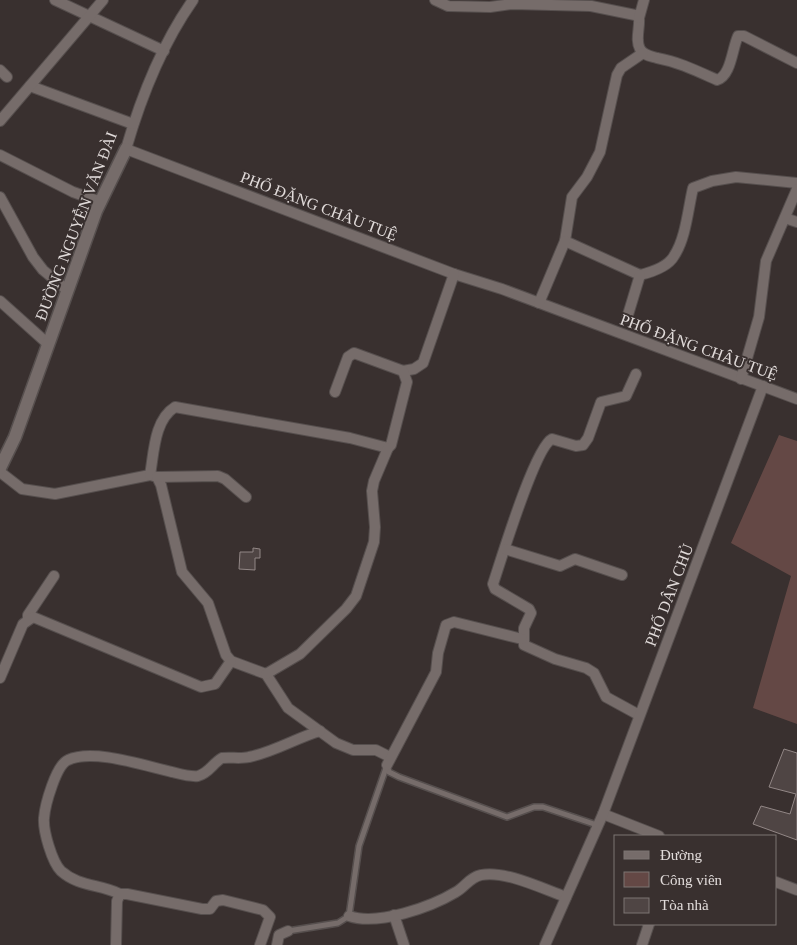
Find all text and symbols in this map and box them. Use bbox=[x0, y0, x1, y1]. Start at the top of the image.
street label: ĐƯỜNG NGUYỄN VĂN ĐÀI bbox=[30, 128, 120, 323]
street label: PHỐ ĐẶNG CHÂU TUỆ bbox=[238, 167, 400, 244]
street label: PHỐ ĐẶNG CHÂU TUỆ bbox=[618, 310, 780, 383]
street label: PHỐ DÂN CHỦ bbox=[641, 541, 697, 649]
legend bbox=[614, 835, 777, 925]
text: Đường bbox=[660, 847, 702, 863]
text: Công viên bbox=[660, 872, 723, 888]
text: Tòa nhà bbox=[660, 897, 709, 913]

